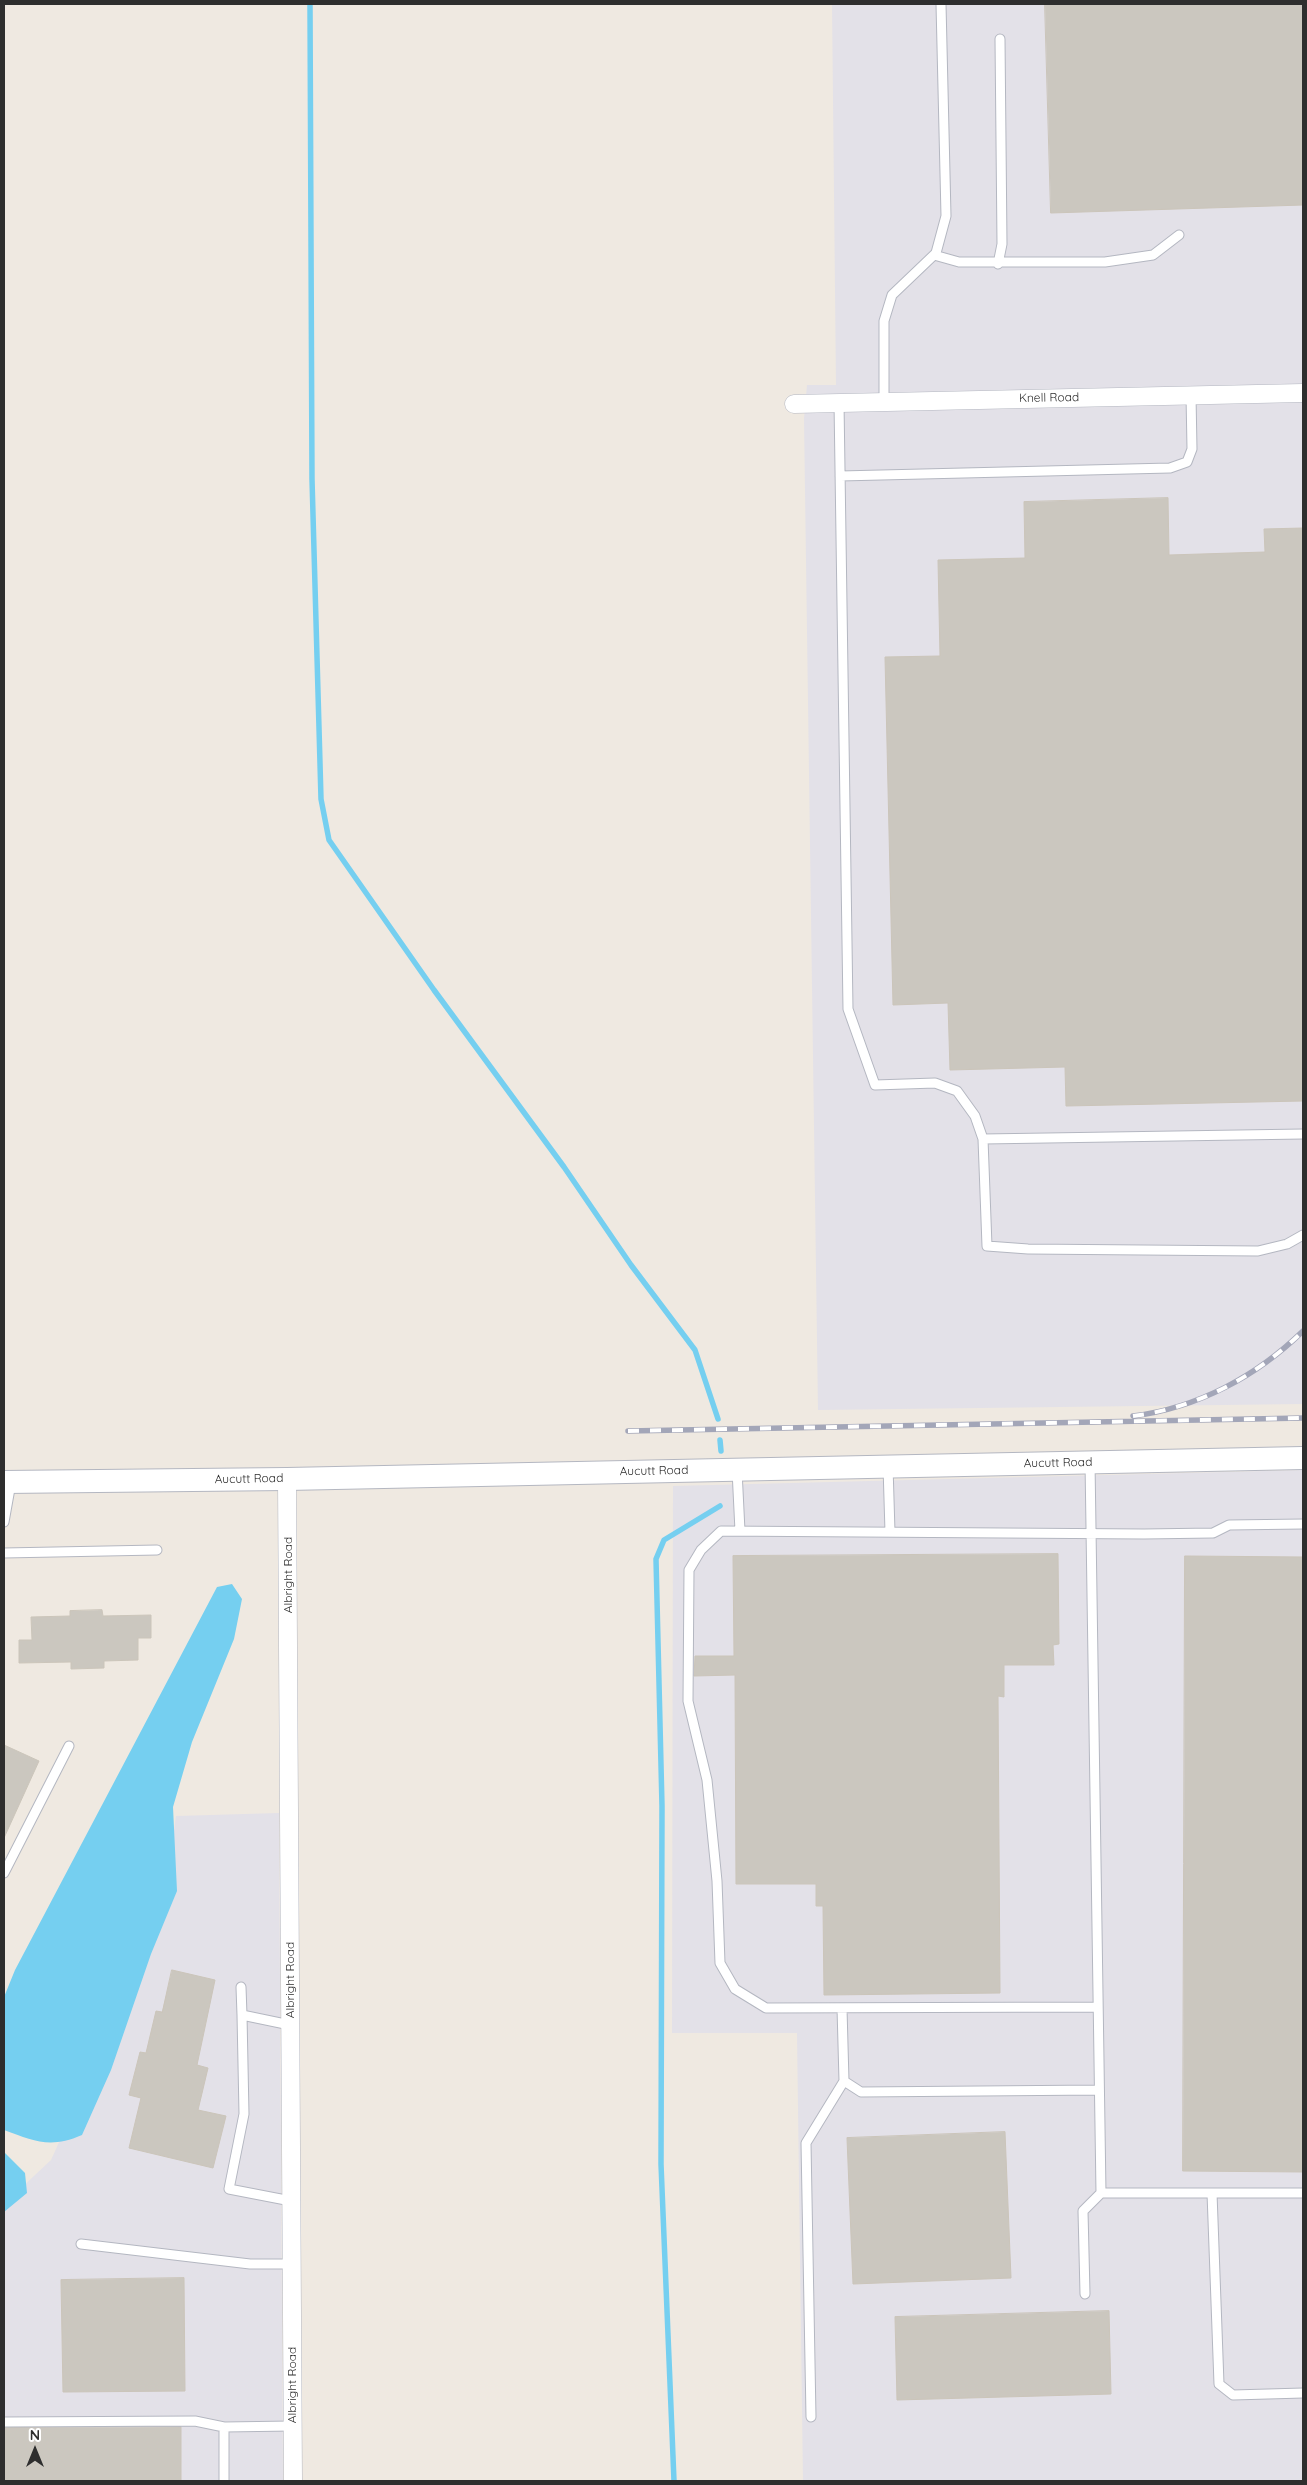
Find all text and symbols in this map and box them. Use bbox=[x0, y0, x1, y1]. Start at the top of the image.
street label: Knell Road bbox=[1019, 390, 1079, 406]
street label: Aucutt Road bbox=[1024, 1455, 1092, 1471]
street label: Aucutt Road bbox=[620, 1463, 688, 1479]
street label: Aucutt Road bbox=[215, 1471, 283, 1487]
street label: Albright Road bbox=[281, 1537, 295, 1613]
street label: Albright Road bbox=[283, 1942, 297, 2018]
street label: Albright Road bbox=[285, 2347, 299, 2423]
north arrow bbox=[10, 2425, 60, 2475]
text: N bbox=[30, 2426, 40, 2444]

